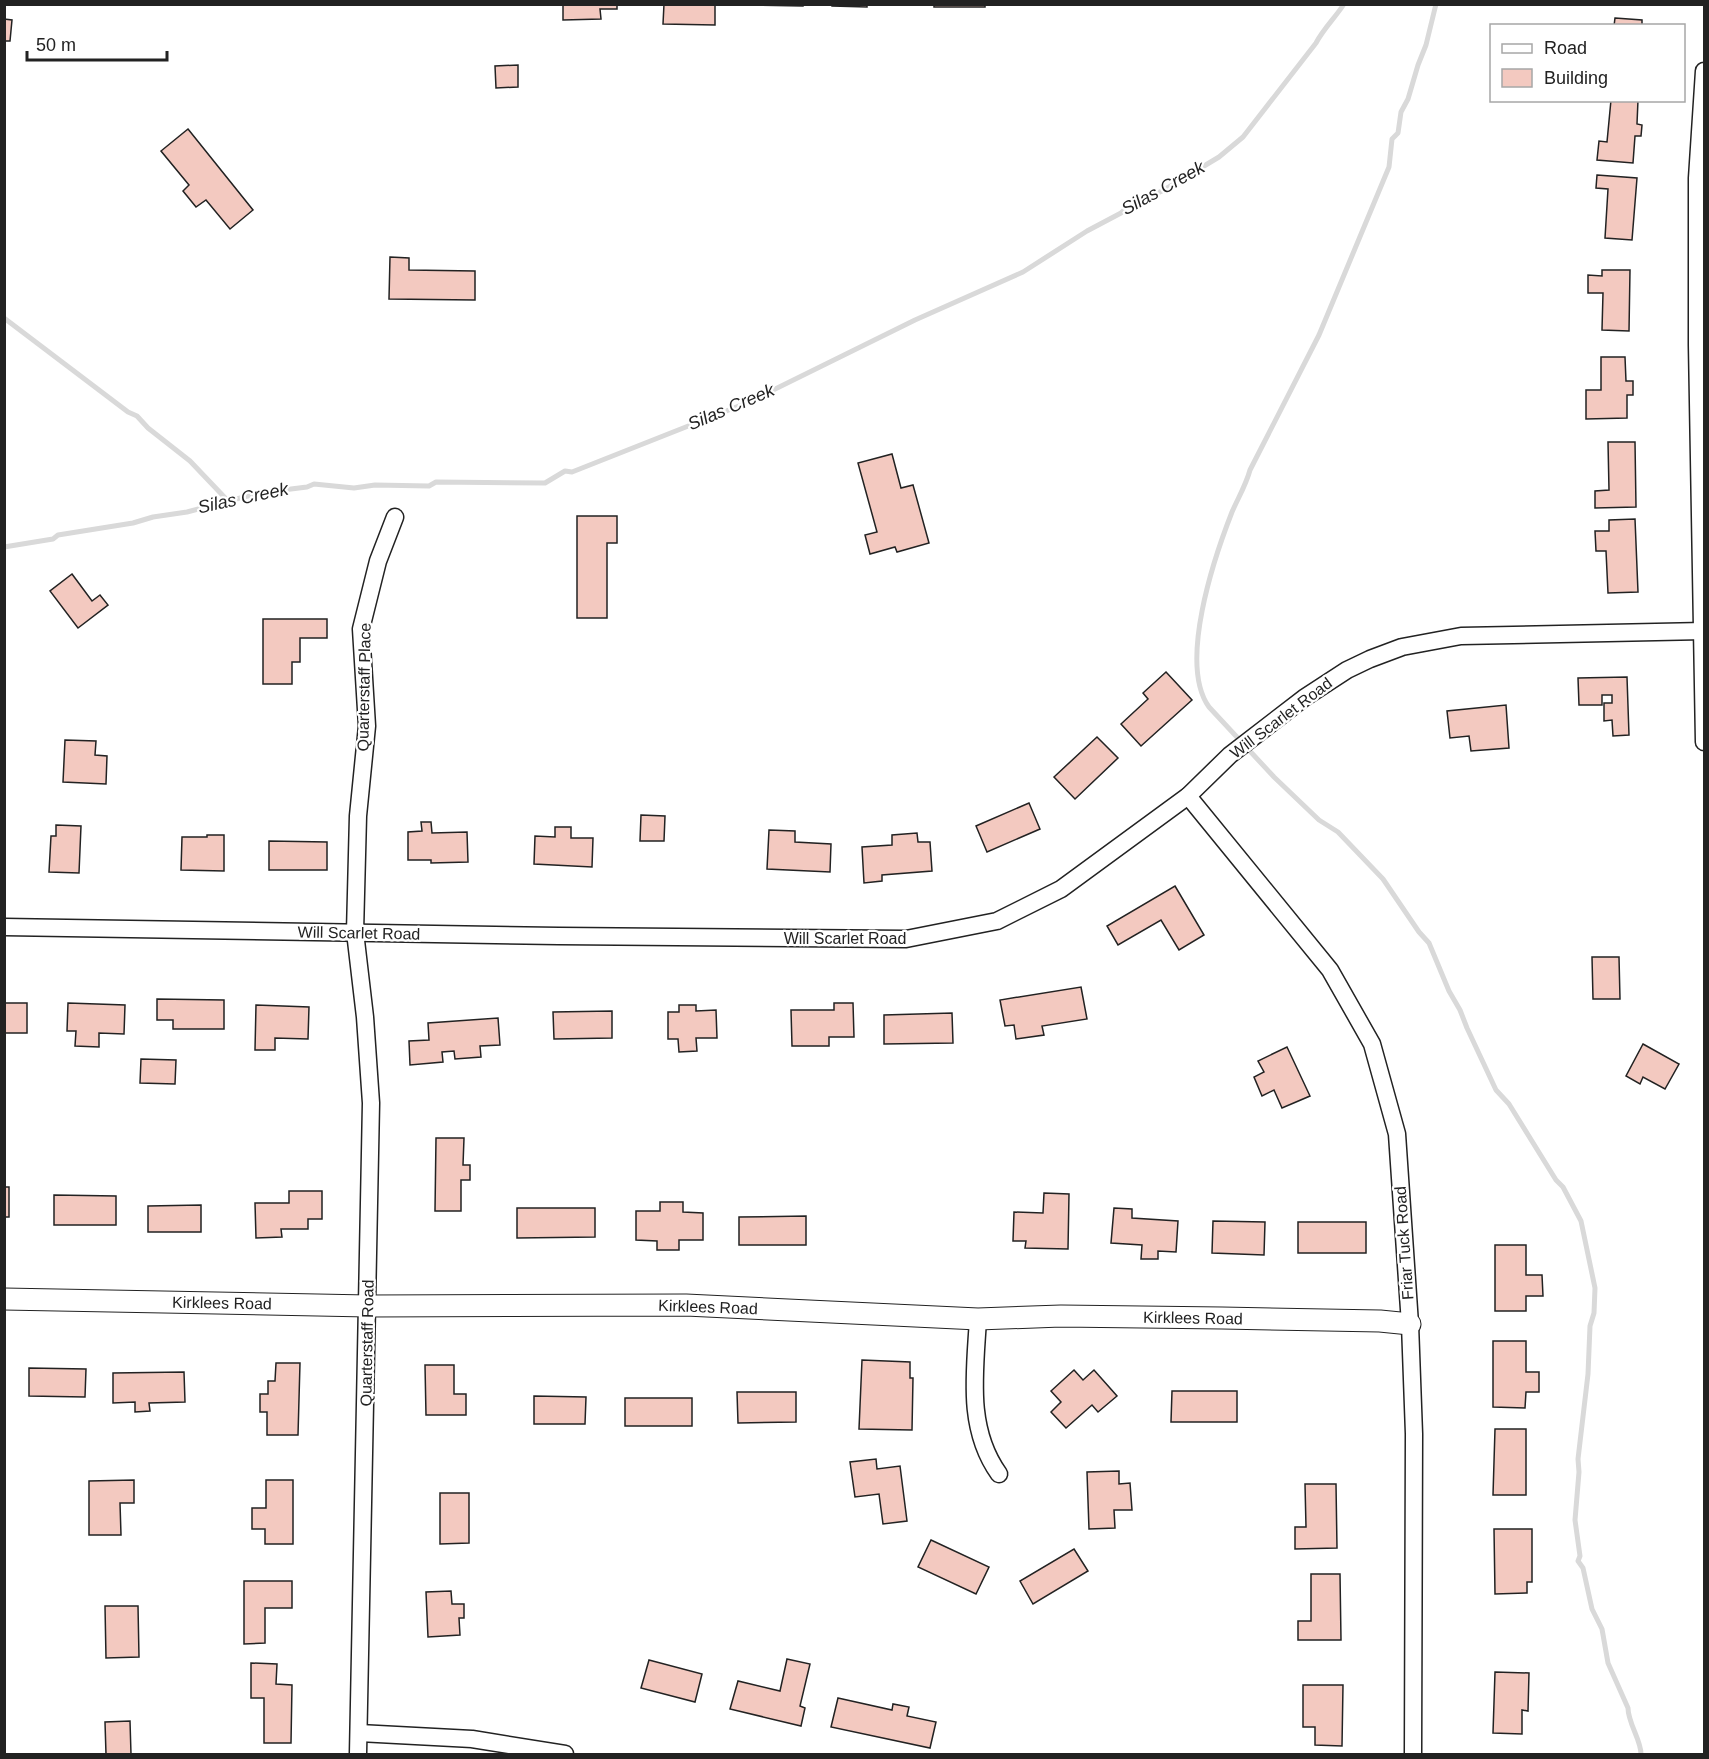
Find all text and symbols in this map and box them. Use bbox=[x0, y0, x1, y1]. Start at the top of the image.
scale bar bbox=[27, 24, 166, 62]
legend bbox=[1490, 24, 1685, 102]
text: 50 m bbox=[36, 35, 76, 55]
text: Road bbox=[1544, 38, 1587, 58]
text: Building bbox=[1544, 68, 1608, 88]
water label: Silas Creek bbox=[1118, 156, 1209, 219]
water label: Silas Creek bbox=[685, 379, 778, 434]
water label: Silas Creek bbox=[196, 478, 291, 517]
street label: Quarterstaff Place bbox=[354, 622, 374, 751]
street label: Will Scarlet Road bbox=[1227, 674, 1335, 762]
street label: Will Scarlet Road bbox=[298, 923, 420, 943]
street label: Will Scarlet Road bbox=[784, 930, 906, 947]
street label: Friar Tuck Road bbox=[1392, 1186, 1416, 1300]
street label: Quarterstaff Road bbox=[357, 1279, 377, 1407]
street label: Kirklees Road bbox=[172, 1294, 272, 1312]
street label: Kirklees Road bbox=[658, 1297, 758, 1317]
street label: Kirklees Road bbox=[1143, 1309, 1243, 1327]

